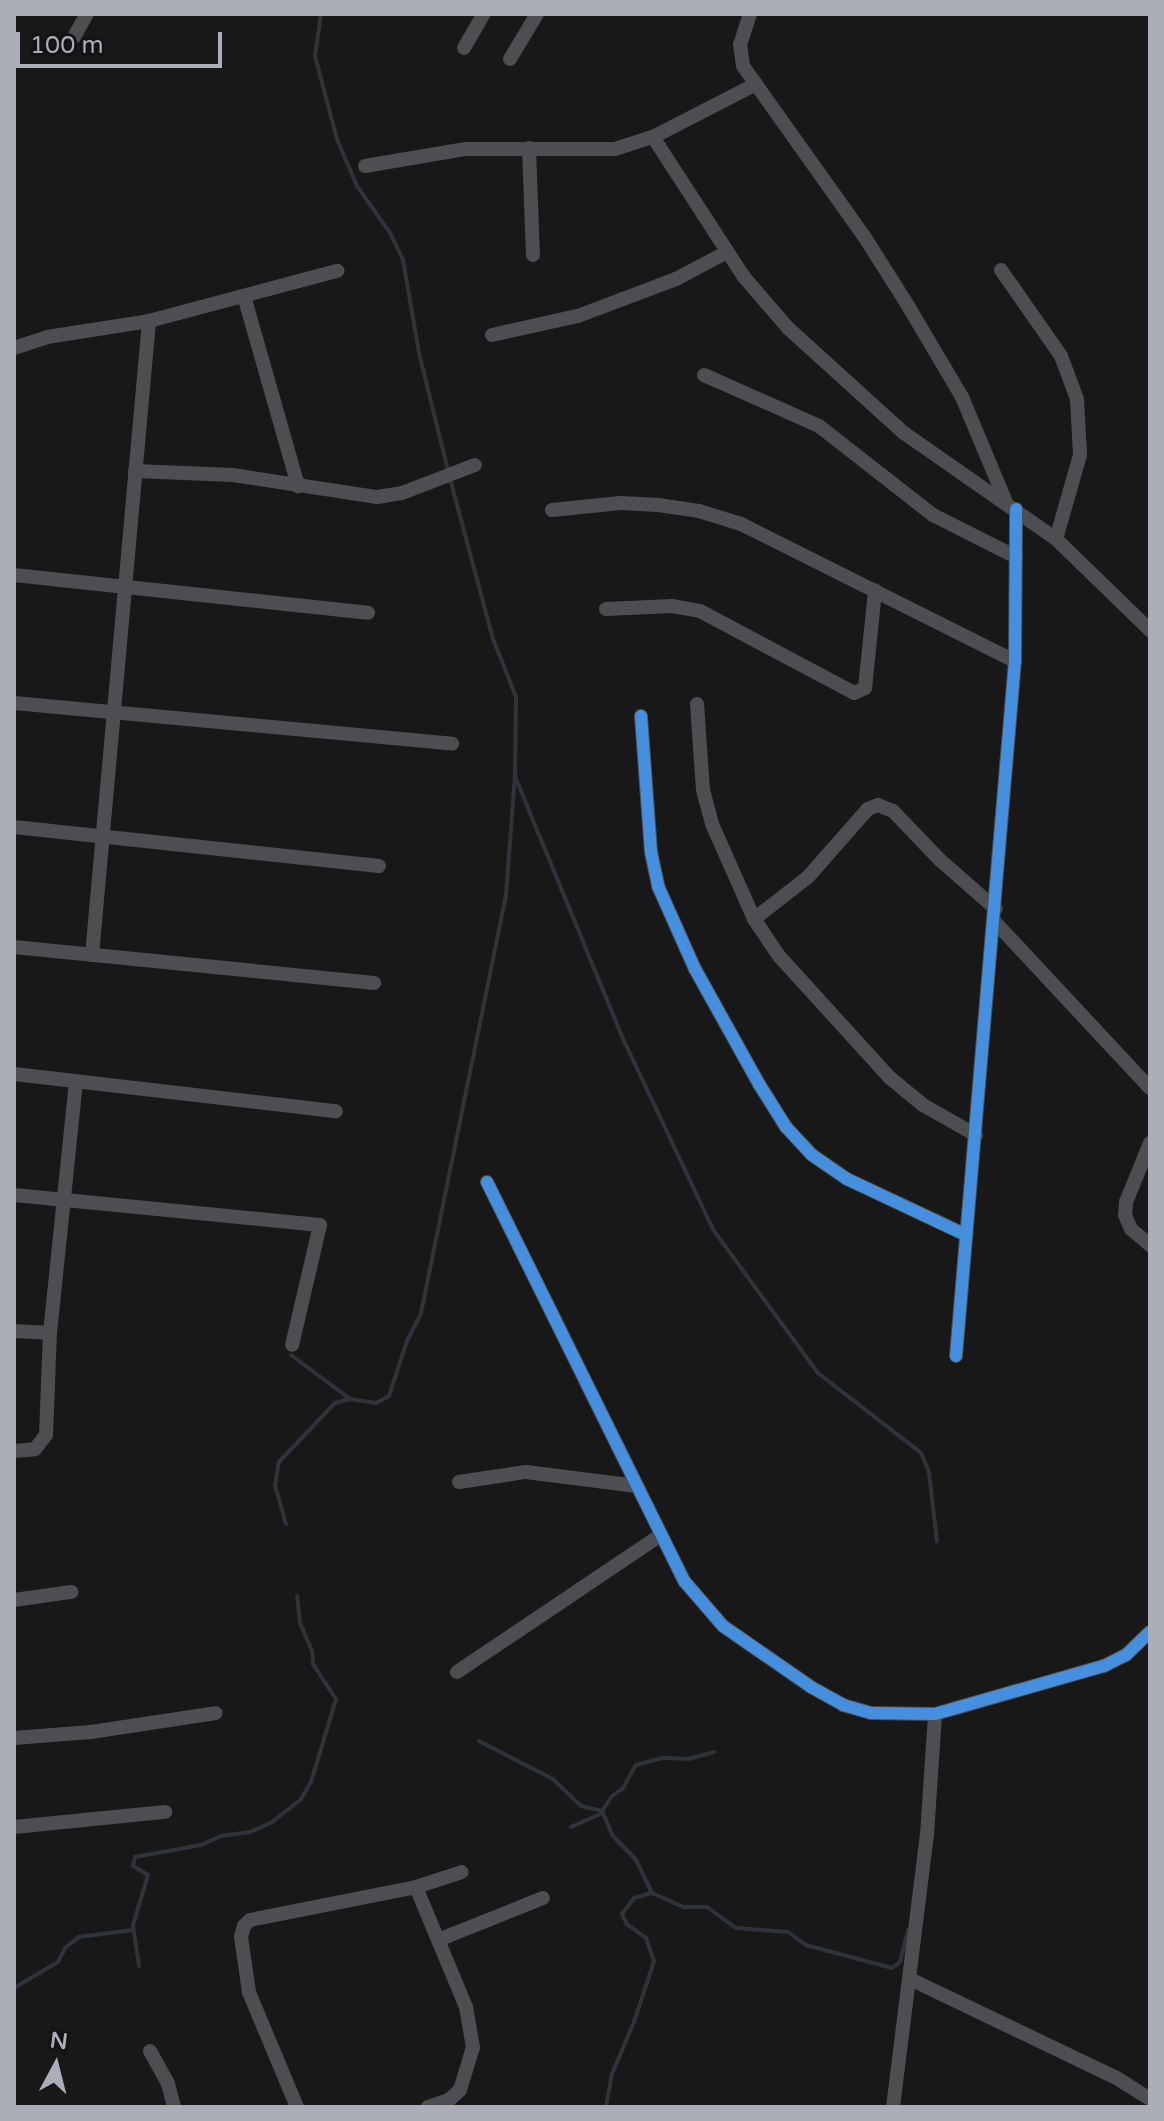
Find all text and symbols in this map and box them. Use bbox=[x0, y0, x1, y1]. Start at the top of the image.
scale bar bbox=[20, 16, 226, 66]
text: 100 m bbox=[30, 31, 104, 60]
north arrow bbox=[16, 2025, 96, 2105]
text: N bbox=[49, 2027, 69, 2055]

